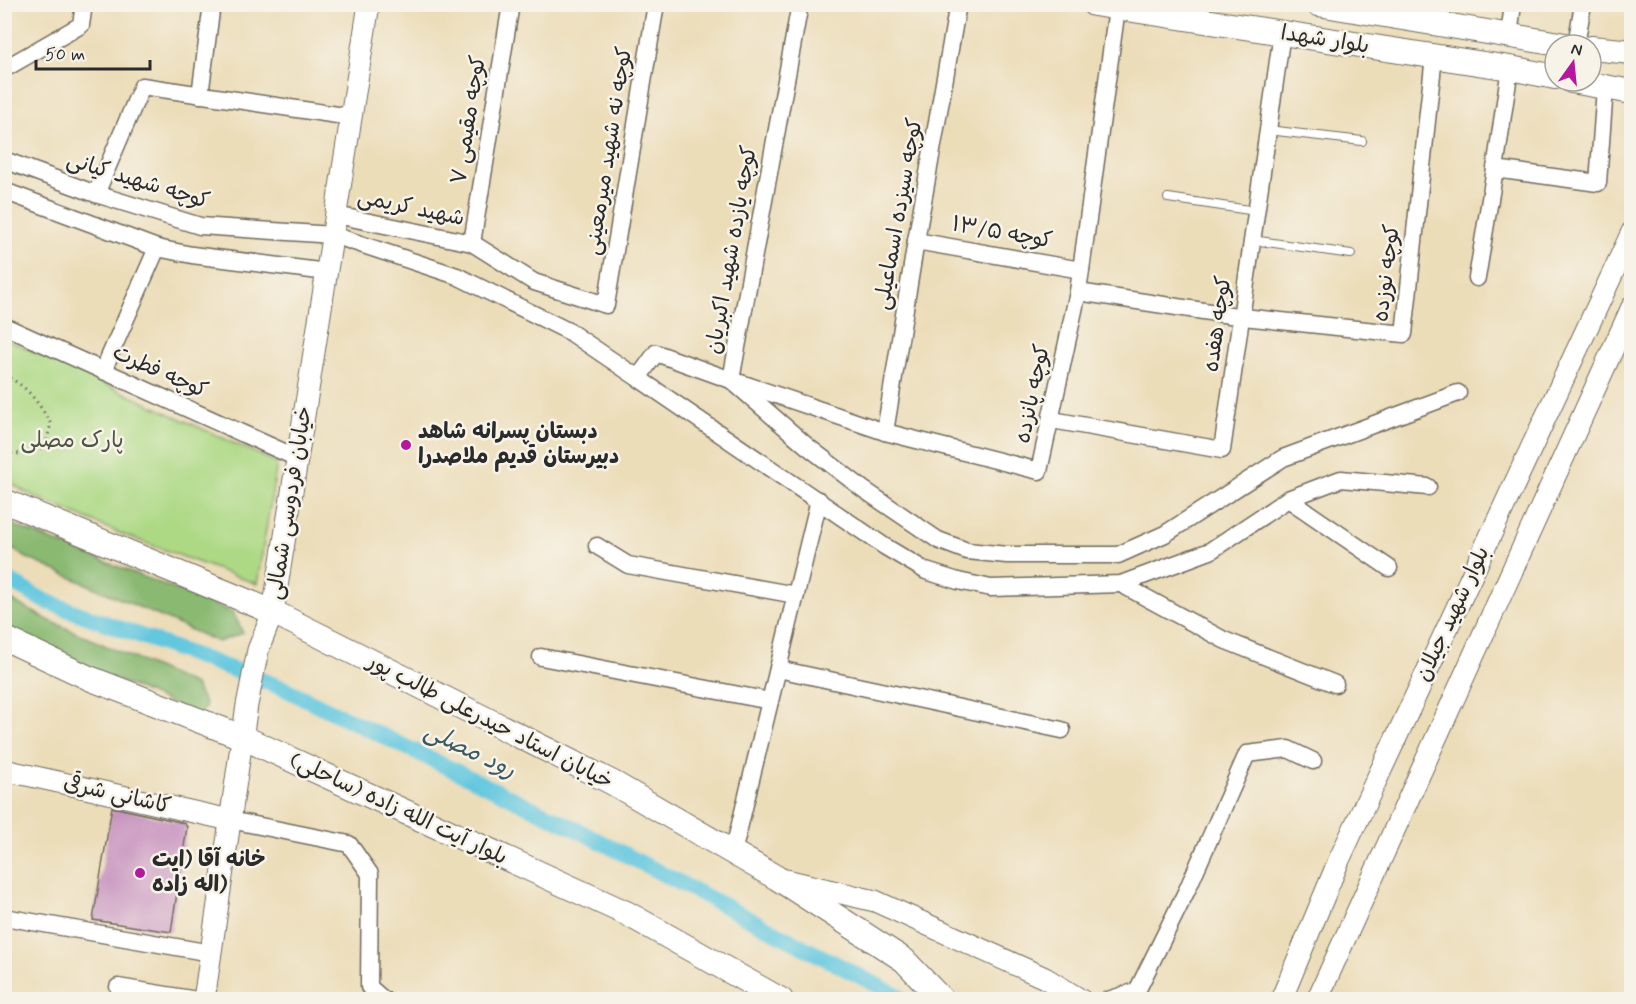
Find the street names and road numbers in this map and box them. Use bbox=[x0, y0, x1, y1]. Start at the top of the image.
street label: بلوار شهدا bbox=[1279, 19, 1371, 61]
street label: کوچه نه شهید میرمعینی bbox=[579, 45, 639, 257]
street label: کوچه مقیمی ۷ bbox=[445, 53, 493, 187]
street label: کوچه سیزده اسماعیلی bbox=[868, 116, 930, 312]
street label: کوچه یازده شهید اکبریان bbox=[700, 144, 764, 356]
street label: کوچه شهید کیانی bbox=[63, 146, 213, 216]
street label: شهید کریمی bbox=[355, 183, 467, 233]
street label: کوچه ۱۳/۵ bbox=[950, 210, 1054, 256]
street label: کوچه نوزده bbox=[1367, 223, 1407, 323]
street label: کوچه هفده bbox=[1197, 274, 1239, 374]
street label: کوچه فطرت bbox=[108, 339, 212, 405]
street label: کوچه پانزده bbox=[1009, 342, 1057, 446]
street label: خیابان فردوسی شمالی bbox=[261, 404, 319, 602]
street label: بلوار شهید جیلان bbox=[1409, 542, 1497, 686]
street label: خیابان استاد حیدرعلی طالب پور bbox=[361, 647, 618, 796]
street label: بلوار آیت الله زاده (ساحلی) bbox=[285, 746, 511, 872]
street label: کاشانی شرقی bbox=[61, 768, 174, 821]

